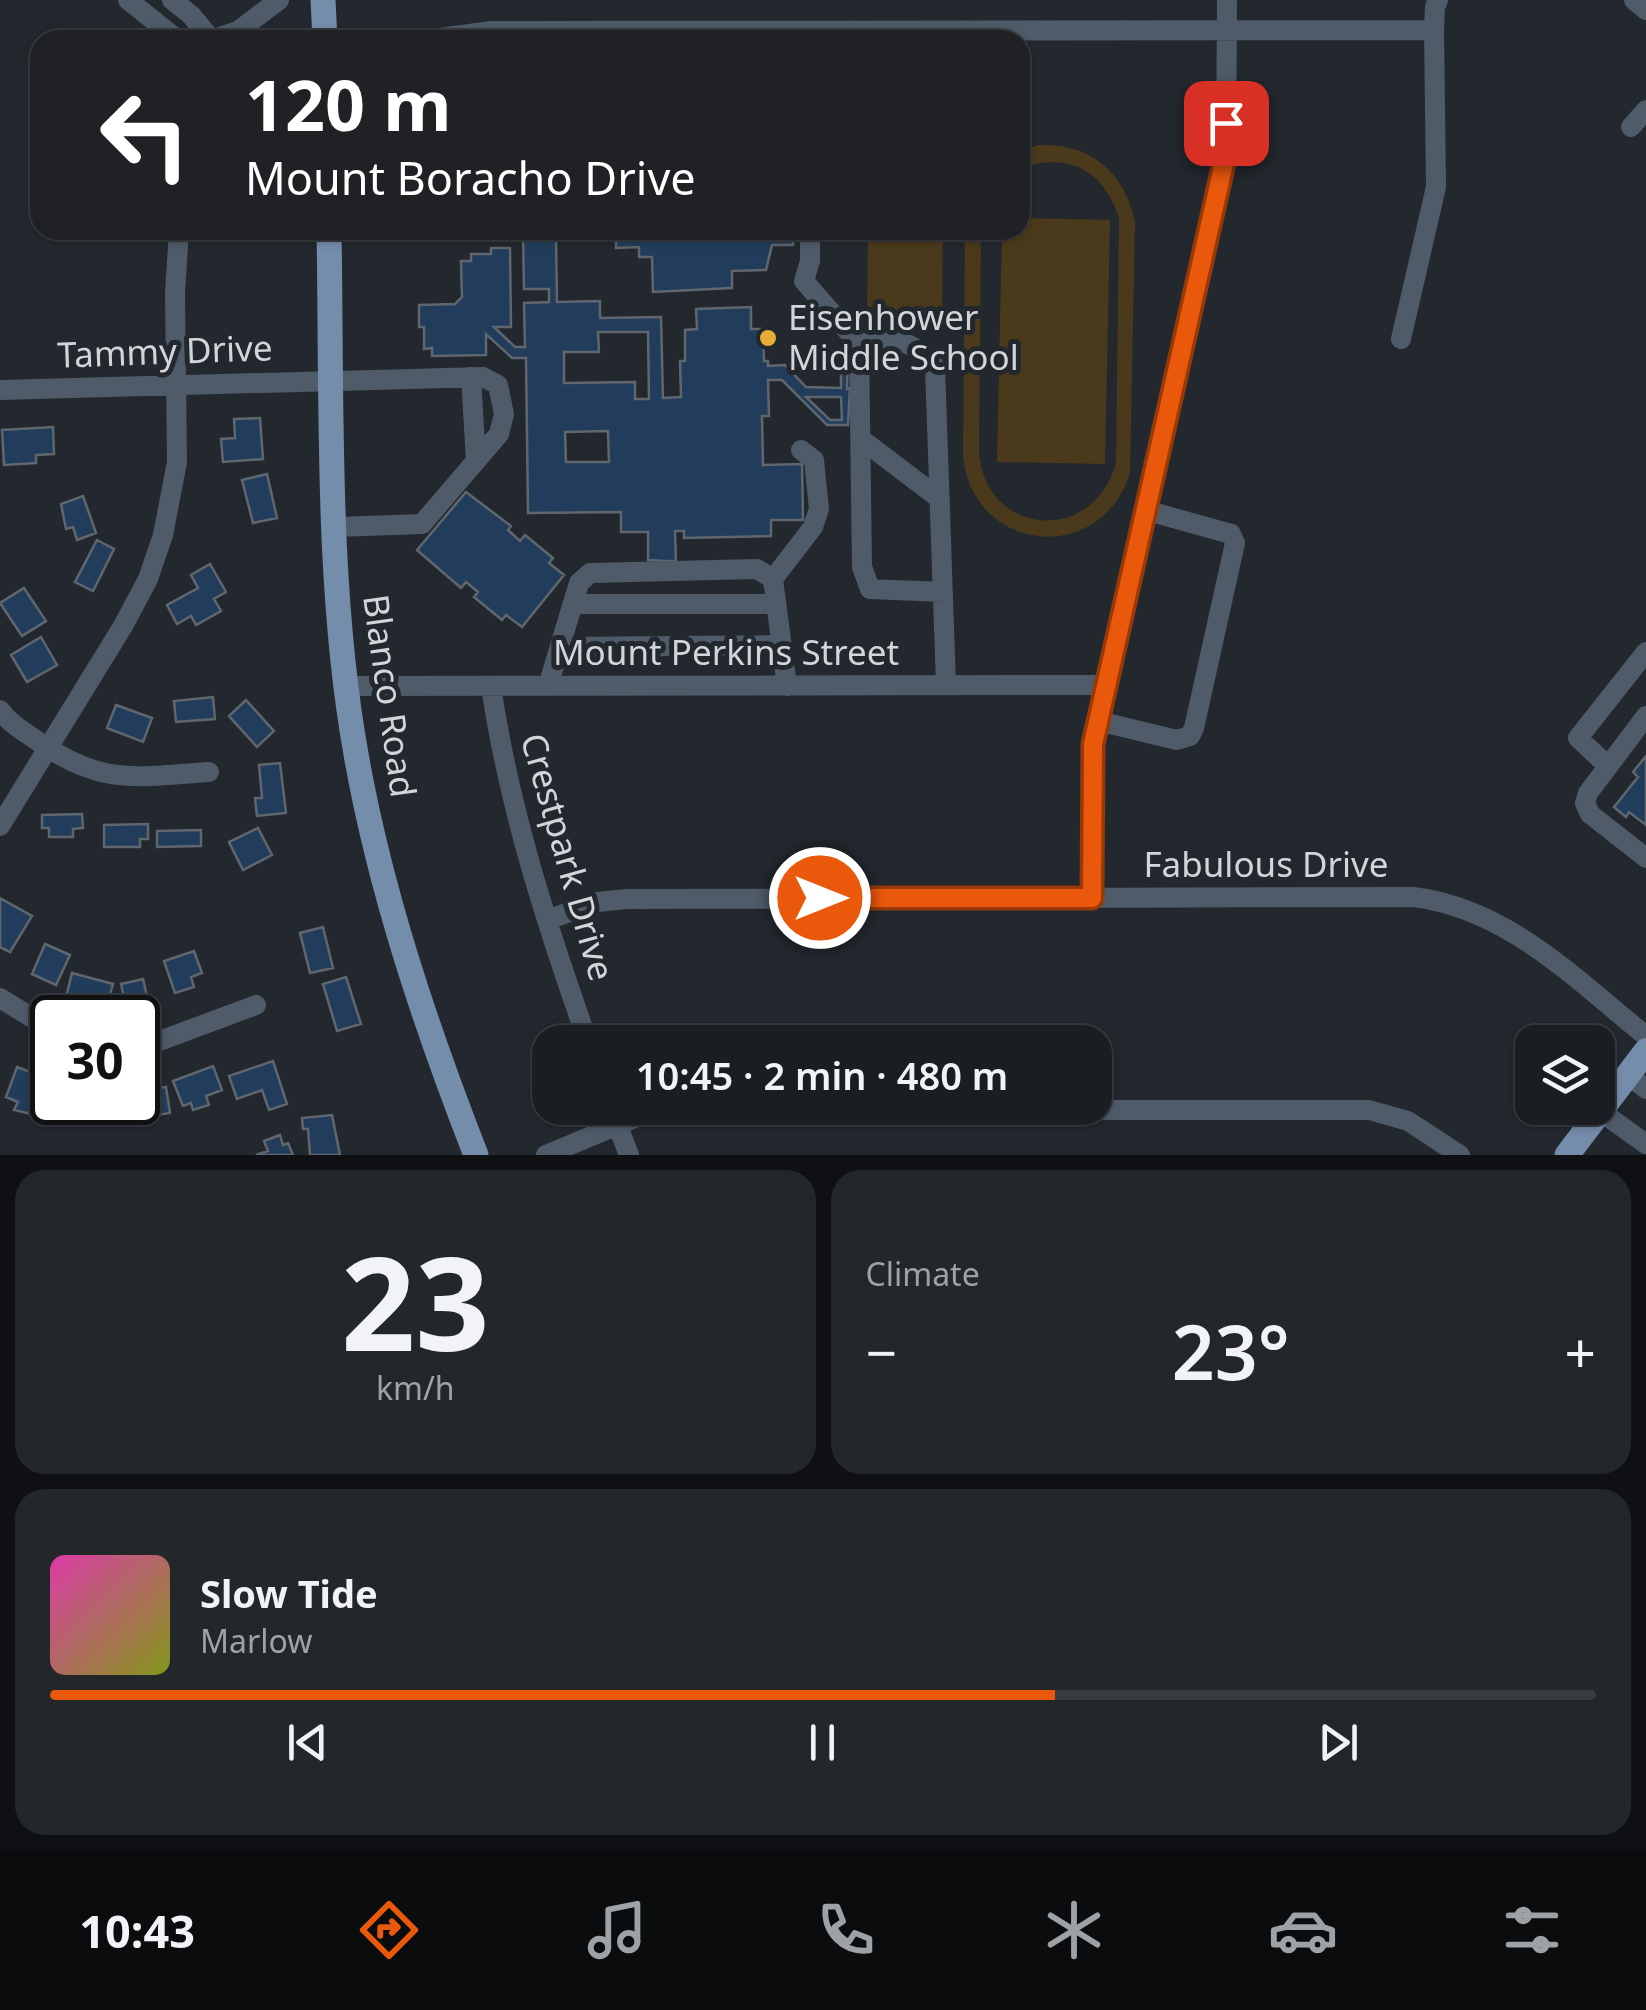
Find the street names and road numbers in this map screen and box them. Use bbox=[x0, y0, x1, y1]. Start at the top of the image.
street label: Tammy Drive bbox=[57, 323, 273, 378]
street label: Blanco Road bbox=[353, 591, 428, 800]
street label: Mount Perkins Street bbox=[553, 628, 899, 675]
street label: Crestpark Drive bbox=[511, 728, 626, 986]
street label: Fabulous Drive bbox=[1143, 840, 1389, 887]

